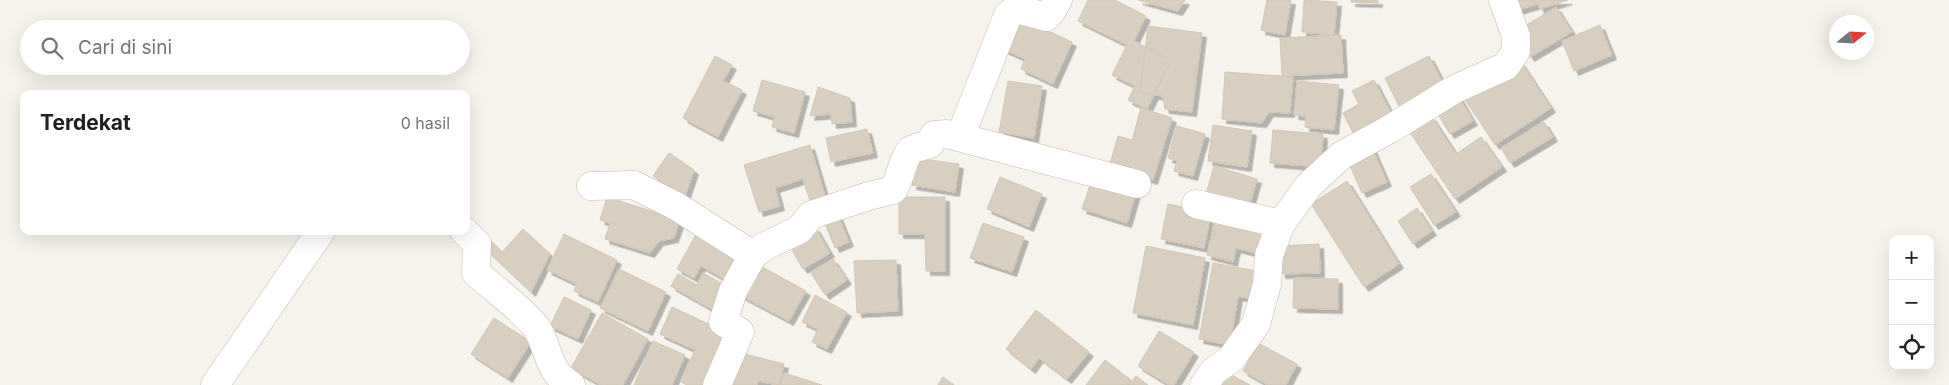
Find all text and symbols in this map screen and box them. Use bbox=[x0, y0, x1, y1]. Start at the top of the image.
north arrow bbox=[1829, 15, 1874, 60]
search box bbox=[20, 20, 470, 75]
icon: search bbox=[38, 34, 66, 62]
text: Cari di sini bbox=[78, 36, 172, 59]
text: Terdekat bbox=[40, 110, 131, 135]
text: 0 hasil bbox=[401, 113, 450, 133]
map controls bbox=[1889, 235, 1934, 370]
button: + bbox=[1889, 235, 1934, 280]
button: − bbox=[1889, 280, 1934, 325]
button: locate bbox=[1889, 325, 1934, 370]

